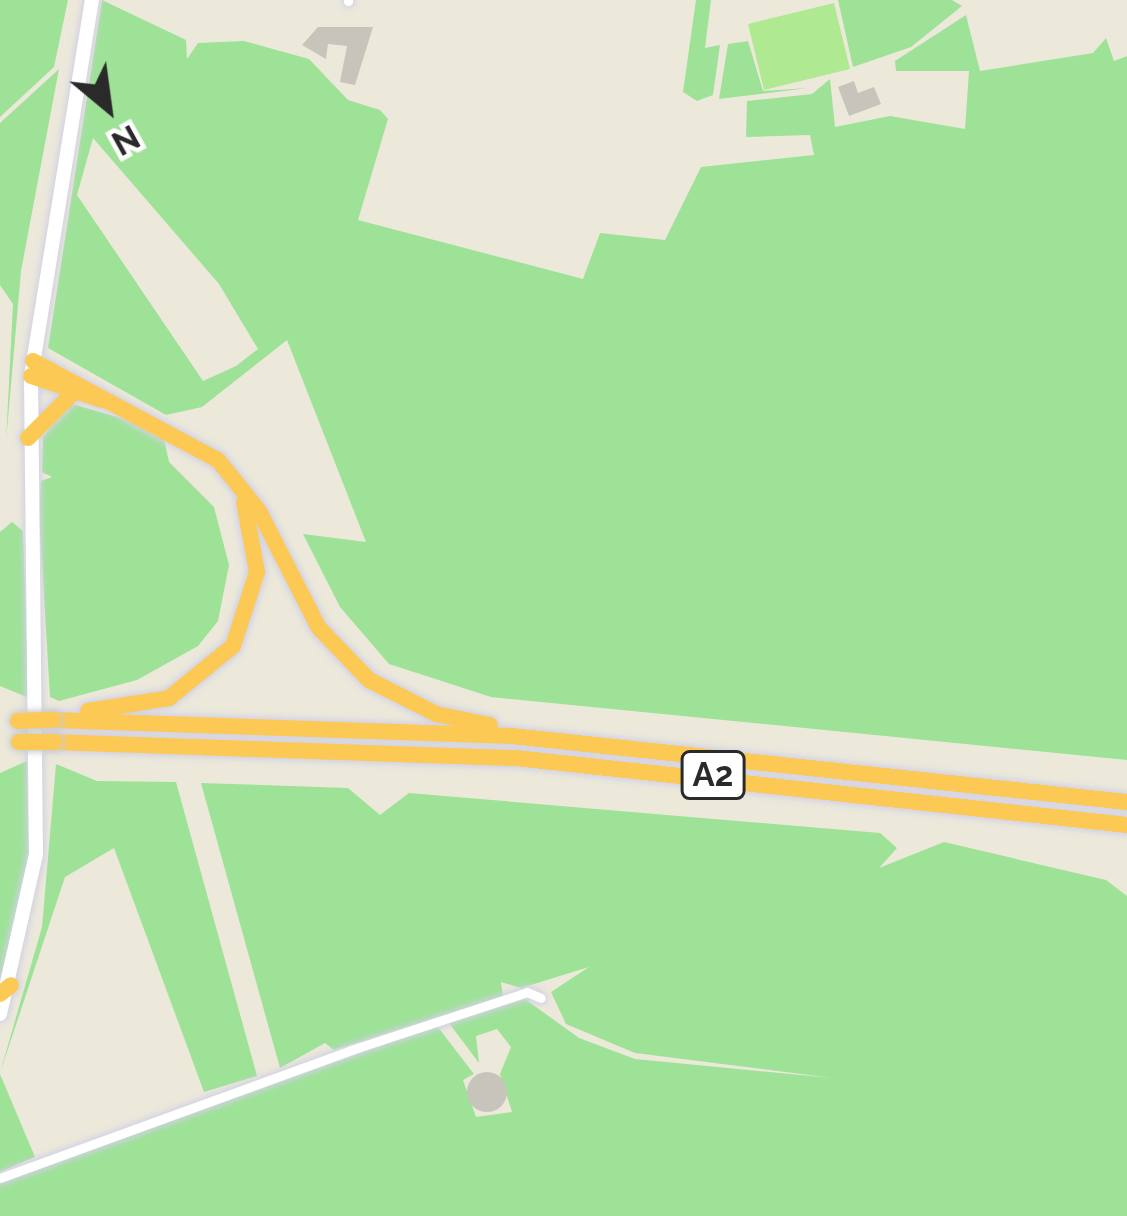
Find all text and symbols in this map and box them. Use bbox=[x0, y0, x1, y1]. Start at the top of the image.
north arrow bbox=[48, 48, 168, 168]
text: N bbox=[105, 117, 146, 163]
road number: A2 bbox=[680, 748, 746, 802]

